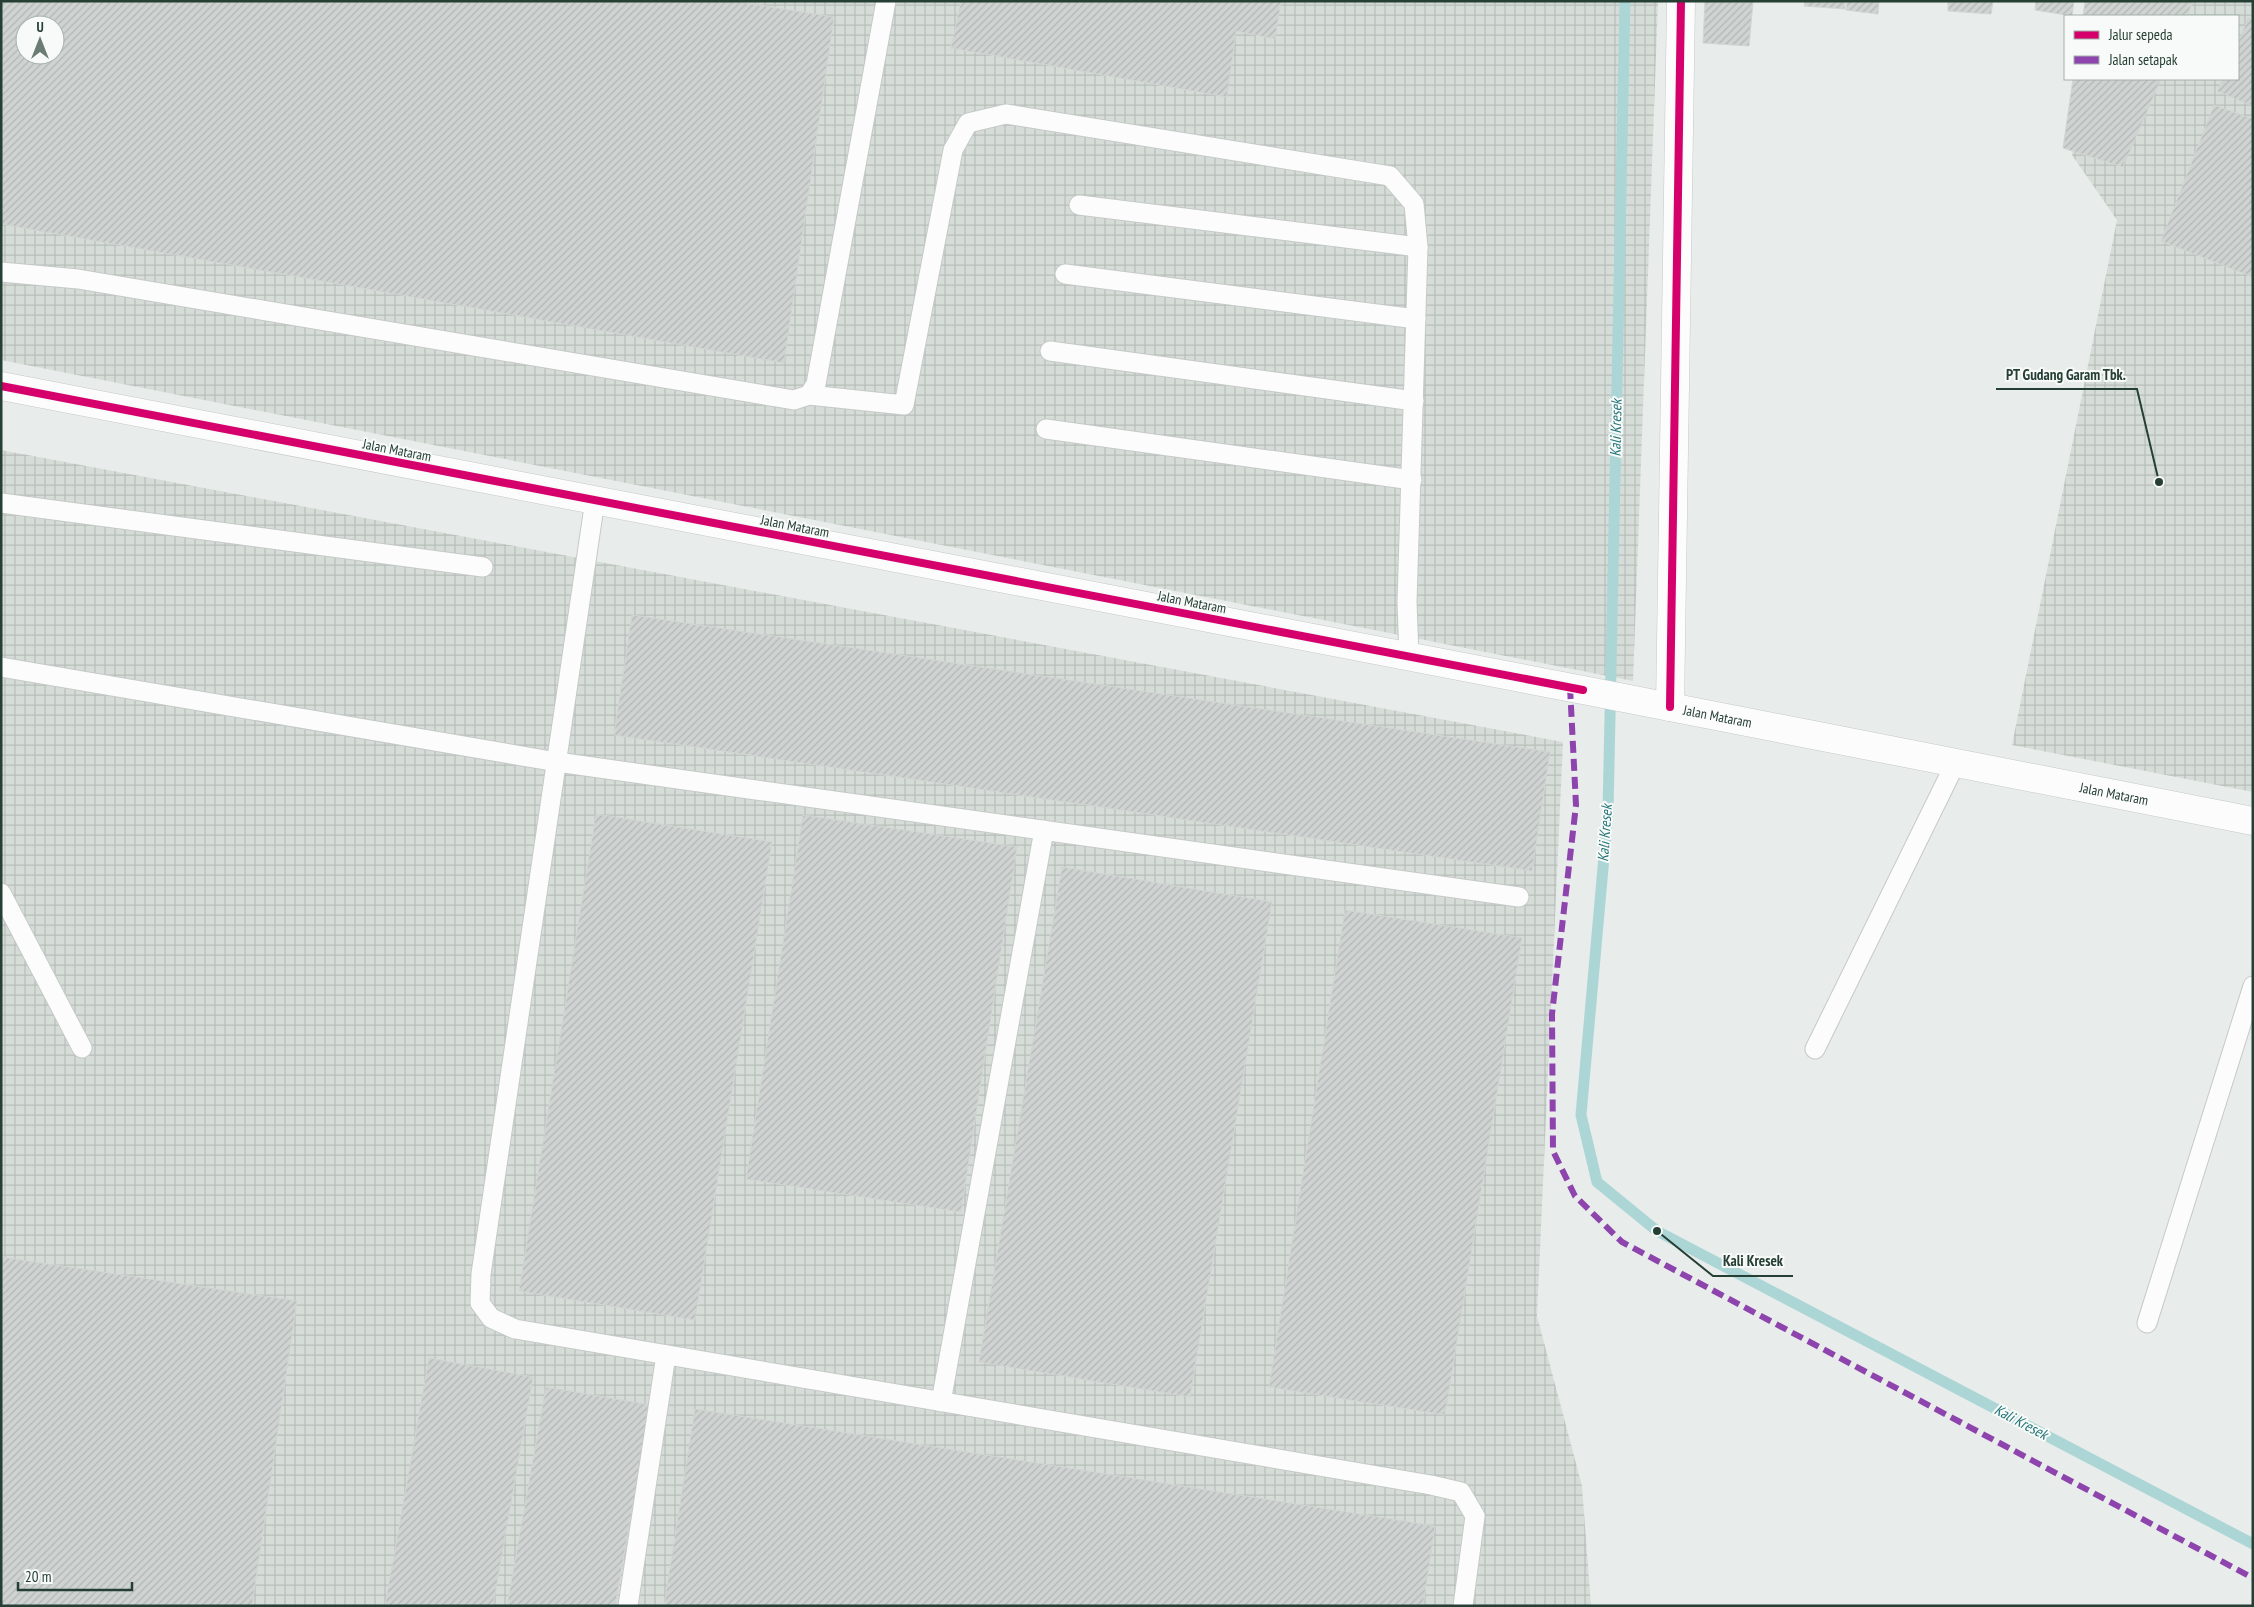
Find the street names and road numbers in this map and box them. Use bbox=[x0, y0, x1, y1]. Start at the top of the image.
street label: Jalan Mataram bbox=[360, 434, 433, 465]
street label: Jalan Mataram bbox=[758, 510, 831, 541]
street label: Jalan Mataram bbox=[1155, 586, 1228, 617]
street label: Jalan Mataram bbox=[1681, 701, 1753, 732]
street label: Jalan Mataram bbox=[2077, 778, 2150, 809]

